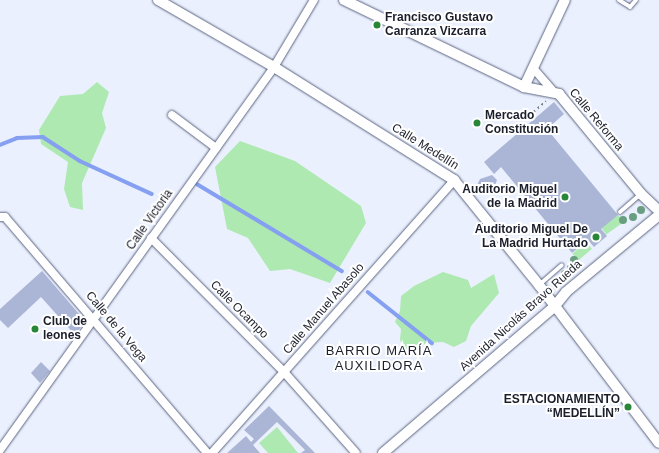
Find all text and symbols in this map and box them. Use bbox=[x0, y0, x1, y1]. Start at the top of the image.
place label: Francisco Gustavo Carranza Vizcarra bbox=[385, 11, 493, 39]
marker: Francisco Gustavo Carranza Vizcarra bbox=[372, 20, 382, 30]
street label: Calle Reforma bbox=[566, 86, 626, 154]
place label: Mercado Constitución bbox=[485, 109, 558, 137]
marker: Mercado Constitución bbox=[472, 118, 482, 128]
street label: Calle Medellín bbox=[389, 121, 461, 173]
place label: Auditorio Miguel de la Madrid bbox=[462, 183, 557, 211]
street label: Calle Victoria bbox=[124, 187, 176, 253]
marker: Auditorio Miguel de la Madrid bbox=[560, 192, 570, 202]
place label: Auditorio Miguel De La Madrid Hurtado bbox=[475, 223, 588, 251]
marker: Auditorio Miguel De La Madrid Hurtado bbox=[591, 232, 601, 242]
street label: Avenida Nicolás Bravo Rueda bbox=[457, 257, 585, 375]
street label: Calle Manuel Abasolo bbox=[280, 260, 368, 358]
street label: Calle Ocampo bbox=[207, 278, 271, 342]
street label: Calle de la Vega bbox=[82, 289, 150, 365]
place label: Club de leones bbox=[43, 315, 87, 343]
marker: Club de leones bbox=[30, 324, 40, 334]
district label: BARRIO MARÍA AUXILIDORA bbox=[326, 344, 432, 375]
place label: ESTACIONAMIENTO “MEDELLÍN” bbox=[504, 393, 620, 421]
marker: ESTACIONAMIENTO “MEDELLÍN” bbox=[623, 402, 633, 412]

